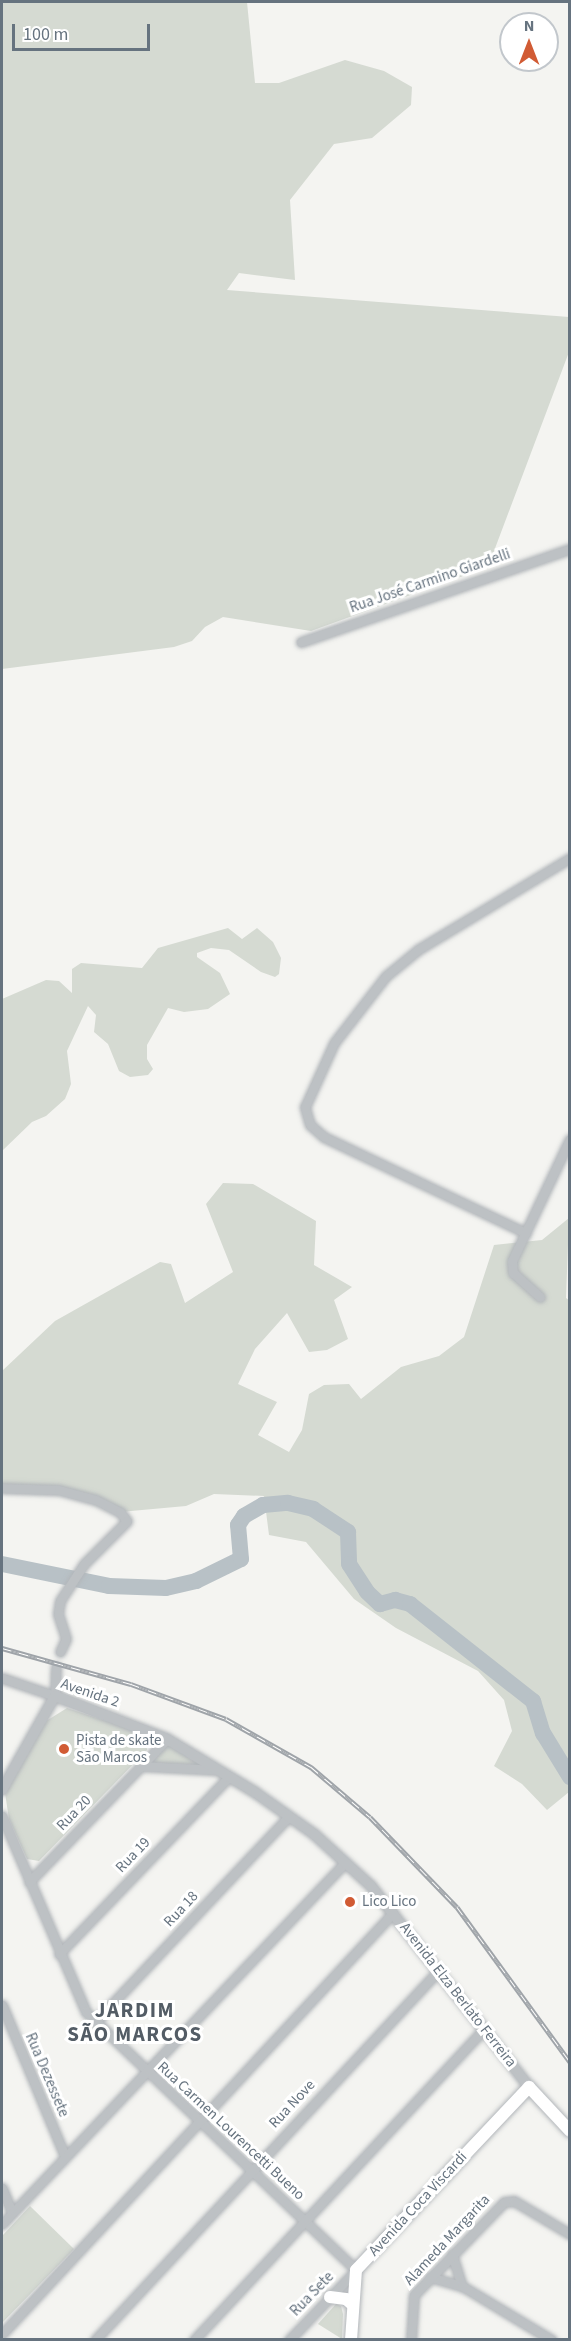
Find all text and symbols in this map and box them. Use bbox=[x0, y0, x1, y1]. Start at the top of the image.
scale bar bbox=[15, 12, 153, 50]
north arrow bbox=[499, 12, 559, 72]
text: N bbox=[524, 15, 534, 37]
text: 100 m bbox=[23, 22, 68, 47]
street label: Rua José Carmino Giardelli bbox=[347, 545, 513, 617]
street label: Avenida 2 bbox=[58, 1675, 122, 1711]
place label: Pista de skate São Marcos bbox=[76, 1731, 161, 1766]
marker: Pista de skate São Marcos bbox=[57, 1742, 71, 1756]
street label: Rua 20 bbox=[53, 1792, 95, 1834]
street label: Rua 19 bbox=[112, 1834, 154, 1876]
street label: Rua 18 bbox=[160, 1887, 202, 1931]
place label: Lico Lico bbox=[362, 1893, 416, 1911]
marker: Lico Lico bbox=[343, 1895, 357, 1909]
street label: Avenida Elza Berlato Ferreira bbox=[396, 1919, 520, 2071]
district label: JARDIM SÃO MARCOS bbox=[67, 1997, 203, 2047]
street label: Rua Dezessete bbox=[21, 2030, 73, 2120]
street label: Rua Carmen Lourencetti Bueno bbox=[154, 2058, 308, 2204]
street label: Rua Nove bbox=[265, 2076, 319, 2132]
street label: Avenida Coca Viscardi bbox=[365, 2148, 471, 2260]
street label: Alameda Margarita bbox=[400, 2191, 494, 2289]
street label: Rua Sete bbox=[286, 2268, 338, 2320]

